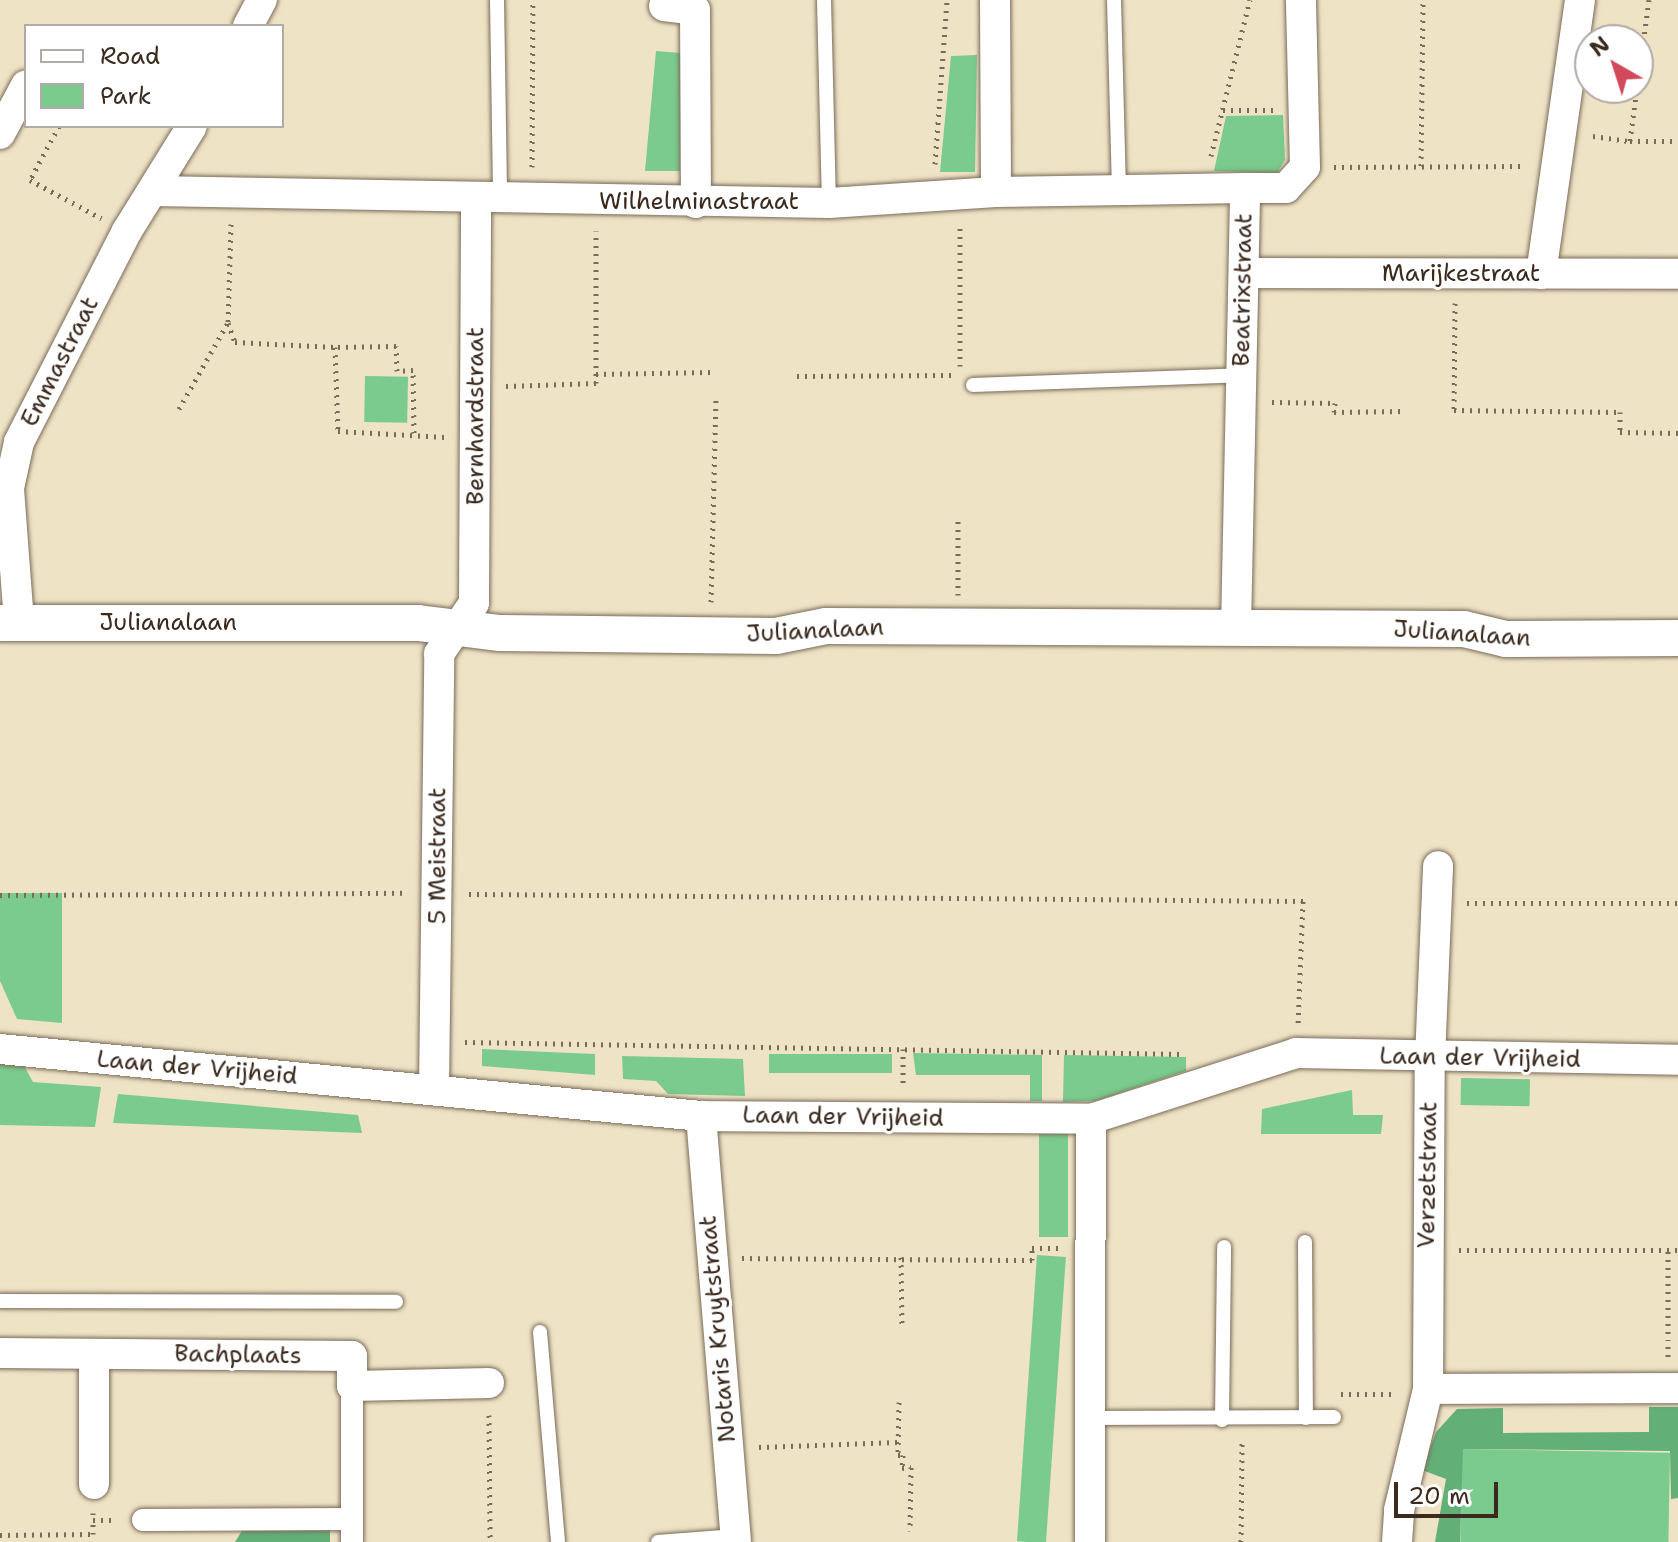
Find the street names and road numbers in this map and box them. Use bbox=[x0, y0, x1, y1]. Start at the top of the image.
street label: Wilhelminastraat bbox=[599, 188, 799, 216]
street label: Beatrixstraat bbox=[1227, 213, 1259, 367]
street label: Marijkestraat bbox=[1382, 260, 1540, 288]
street label: Emmastraat bbox=[15, 292, 105, 432]
street label: Bernhardstraat bbox=[462, 327, 490, 505]
street label: Julianalaan bbox=[99, 609, 237, 637]
street label: Julianalaan bbox=[745, 613, 885, 649]
street label: Julianalaan bbox=[1392, 615, 1532, 653]
street label: 5 Meistraat bbox=[424, 788, 452, 924]
street label: Laan der Vrijheid bbox=[1379, 1042, 1581, 1074]
street label: Laan der Vrijheid bbox=[95, 1045, 299, 1091]
street label: Laan der Vrijheid bbox=[742, 1101, 944, 1133]
street label: Verzetstraat bbox=[1412, 1101, 1444, 1249]
street label: Notaris Kruytstraat bbox=[694, 1214, 742, 1444]
street label: Bachplaats bbox=[174, 1339, 302, 1371]

